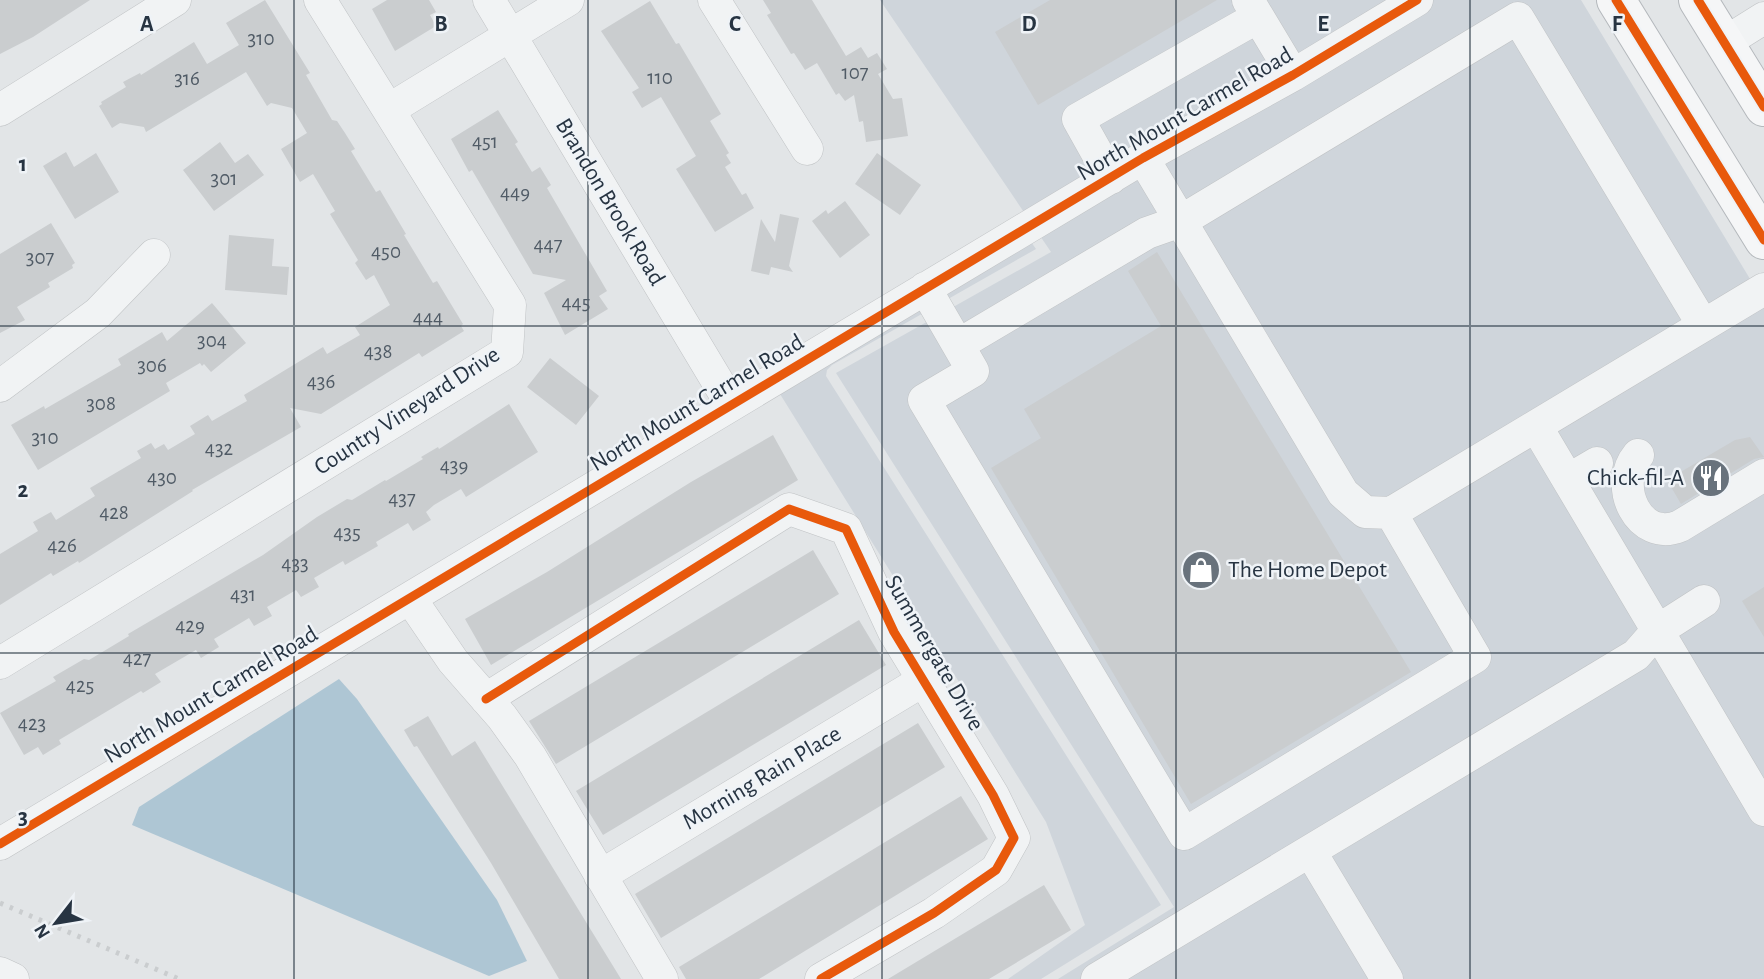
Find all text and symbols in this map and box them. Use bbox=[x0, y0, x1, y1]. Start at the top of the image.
text: A bbox=[140, 13, 154, 36]
text: B bbox=[434, 13, 448, 36]
text: C bbox=[729, 13, 741, 36]
text: D bbox=[1021, 13, 1037, 36]
text: E bbox=[1317, 13, 1329, 36]
text: F bbox=[1612, 13, 1623, 36]
house number: 310 bbox=[248, 28, 274, 49]
street label: North Mount Carmel Road bbox=[1073, 42, 1297, 186]
house number: 107 bbox=[841, 62, 869, 83]
house number: 110 bbox=[647, 67, 673, 88]
house number: 316 bbox=[174, 68, 200, 89]
street label: Brandon Brook Road bbox=[551, 114, 669, 290]
house number: 451 bbox=[472, 131, 498, 152]
text: 1 bbox=[19, 153, 27, 176]
house number: 301 bbox=[211, 168, 237, 189]
house number: 449 bbox=[500, 182, 530, 203]
house number: 447 bbox=[534, 234, 563, 255]
house number: 450 bbox=[371, 241, 401, 262]
house number: 307 bbox=[26, 247, 54, 268]
house number: 445 bbox=[562, 292, 590, 313]
house number: 444 bbox=[413, 307, 443, 328]
house number: 304 bbox=[197, 330, 227, 351]
street label: North Mount Carmel Road bbox=[586, 330, 808, 476]
house number: 438 bbox=[364, 341, 392, 362]
street label: Country Vineyard Drive bbox=[310, 342, 504, 480]
house number: 306 bbox=[137, 355, 167, 376]
house number: 436 bbox=[307, 371, 335, 392]
house number: 308 bbox=[86, 393, 116, 414]
house number: 310 bbox=[32, 427, 58, 448]
house number: 432 bbox=[205, 438, 233, 459]
house number: 439 bbox=[440, 455, 468, 476]
restaurant icon: Chick-fil-A bbox=[1690, 457, 1732, 499]
place label: Chick-fil-A bbox=[1587, 466, 1684, 490]
house number: 430 bbox=[147, 467, 177, 488]
text: 2 bbox=[18, 479, 29, 502]
house number: 437 bbox=[388, 488, 416, 509]
house number: 428 bbox=[99, 502, 129, 523]
house number: 435 bbox=[333, 522, 361, 543]
house number: 426 bbox=[47, 535, 77, 556]
shop icon: The Home Depot bbox=[1180, 549, 1222, 591]
house number: 433 bbox=[281, 553, 309, 574]
place label: The Home Depot bbox=[1228, 558, 1387, 582]
street label: Summergate Drive bbox=[880, 571, 988, 735]
house number: 431 bbox=[230, 584, 256, 605]
house number: 429 bbox=[175, 615, 205, 636]
street label: North Mount Carmel Road bbox=[100, 622, 322, 768]
house number: 427 bbox=[123, 648, 151, 669]
house number: 425 bbox=[66, 675, 94, 696]
house number: 423 bbox=[18, 713, 46, 734]
street label: Morning Rain Place bbox=[679, 721, 845, 835]
text: 3 bbox=[18, 806, 28, 829]
north arrow bbox=[21, 888, 91, 958]
text: N bbox=[31, 920, 54, 942]

